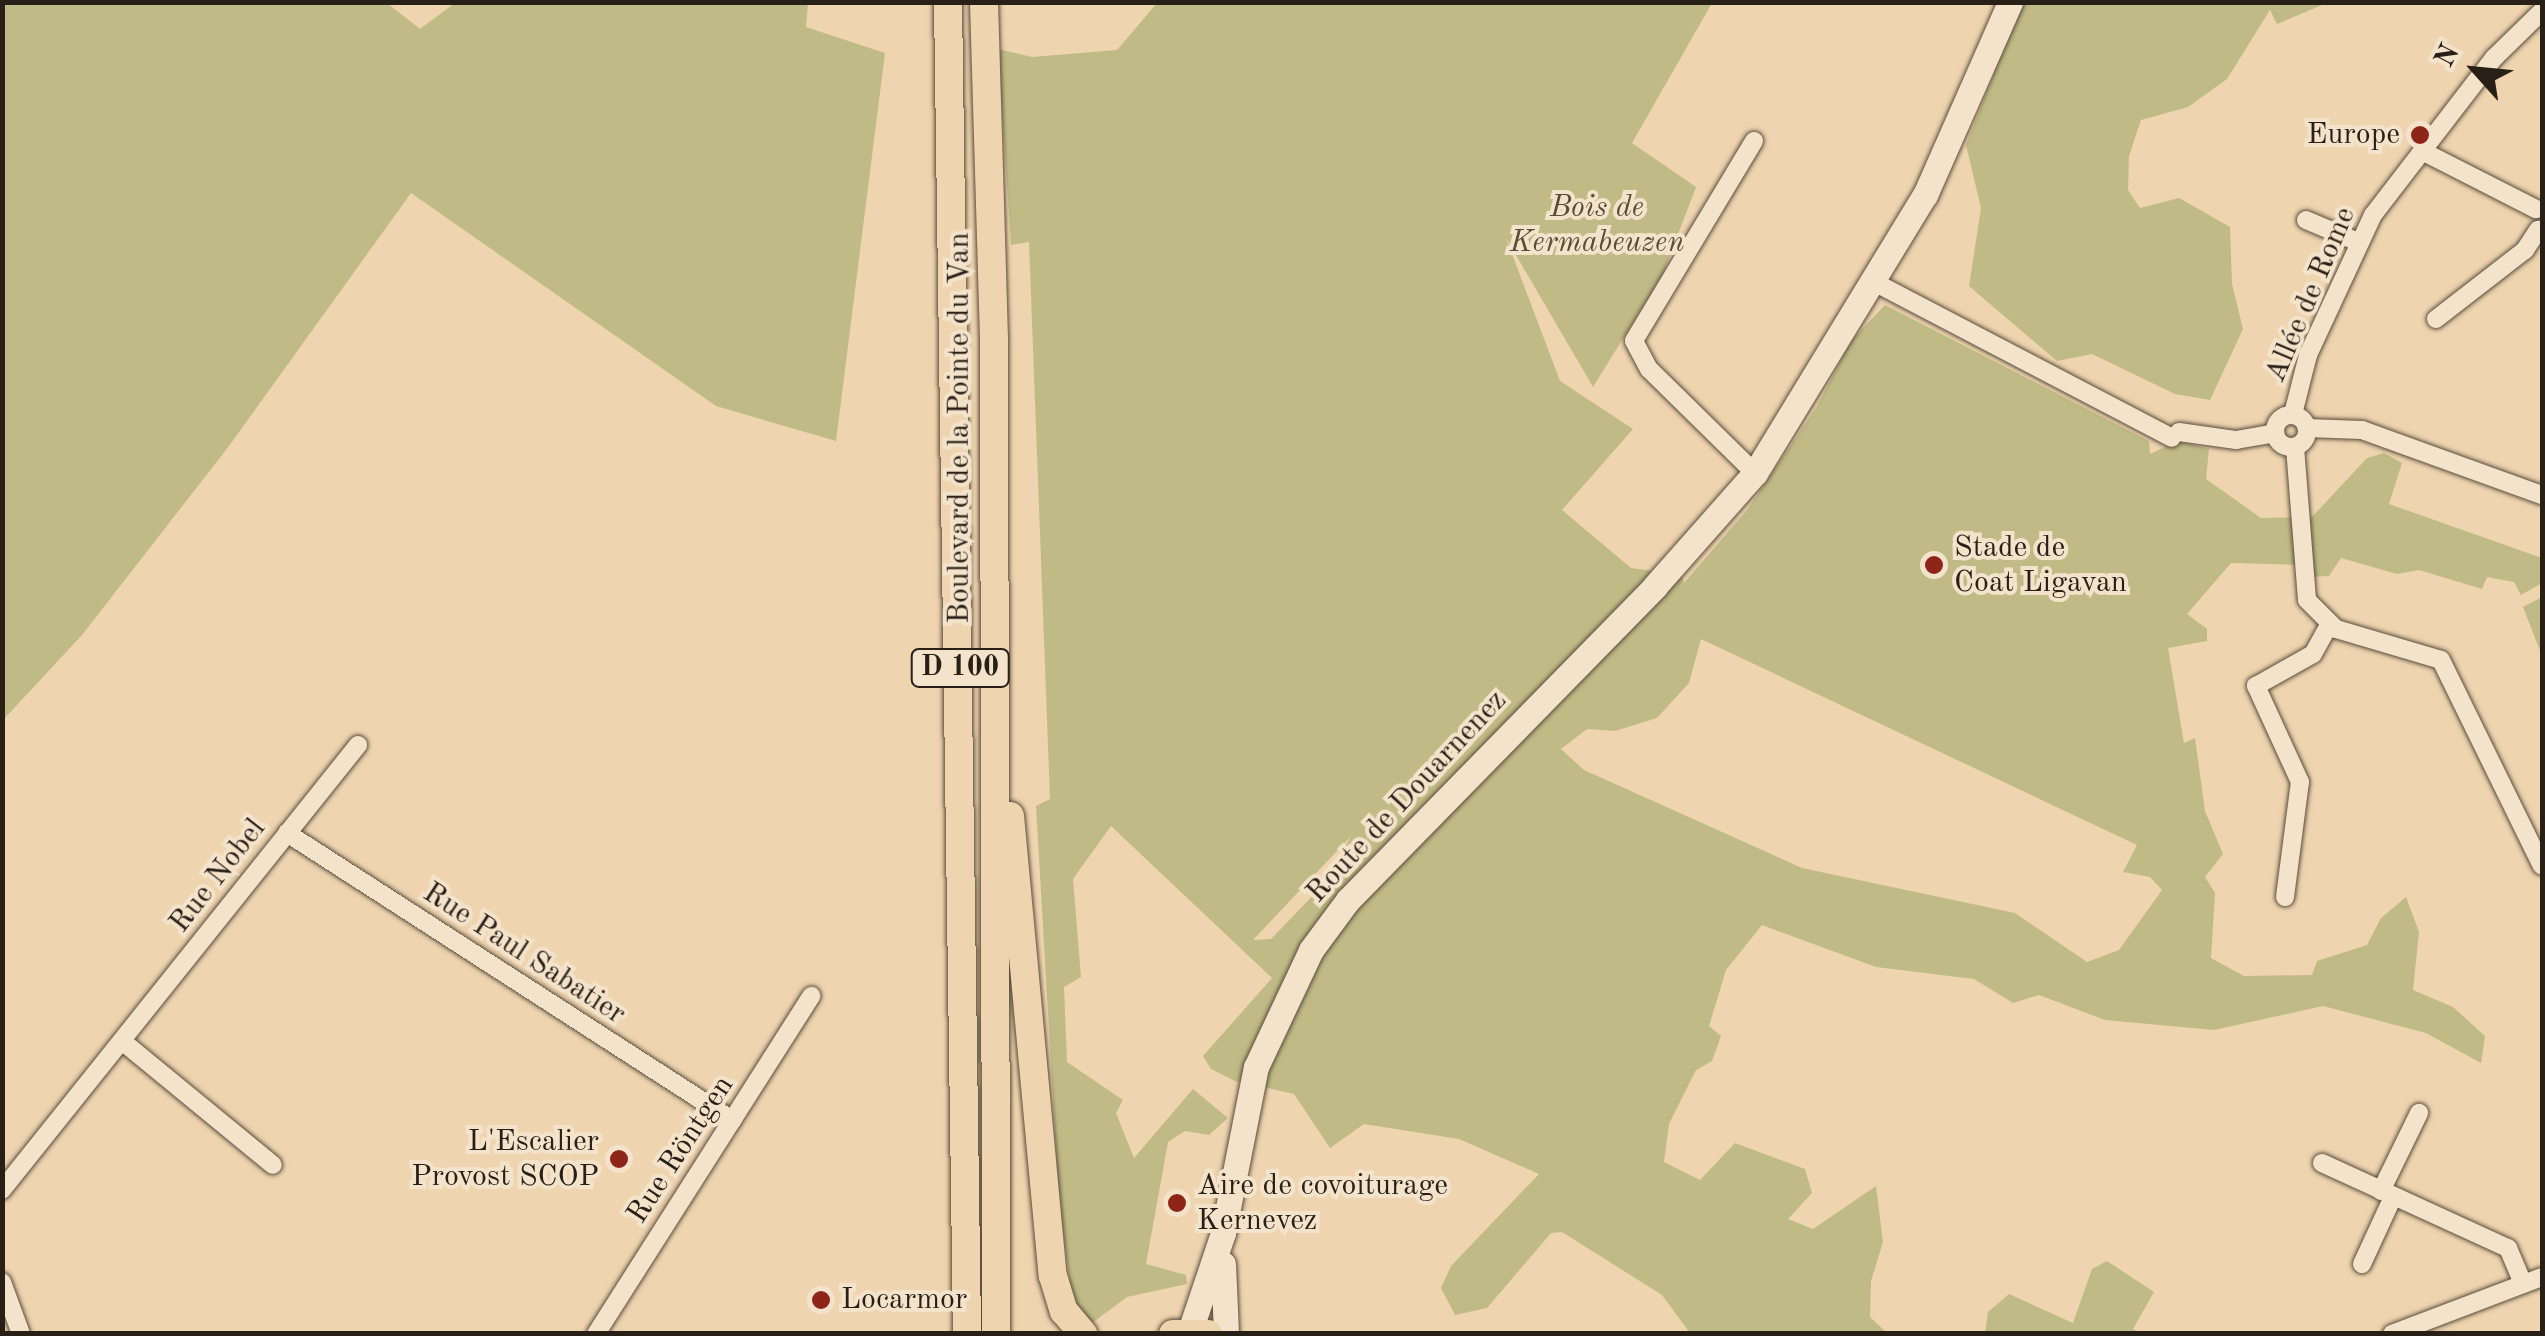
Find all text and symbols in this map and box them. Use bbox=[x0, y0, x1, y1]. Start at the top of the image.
north arrow bbox=[2425, 20, 2525, 120]
text: N bbox=[2431, 40, 2466, 72]
place label: Europe bbox=[2307, 117, 2400, 153]
marker: Europe bbox=[2409, 124, 2431, 146]
park label: Bois de Kermabeuzen bbox=[1510, 190, 1684, 260]
street label: Allée de Rome bbox=[2258, 202, 2364, 388]
street label: Boulevard de la Pointe du Van bbox=[942, 232, 978, 624]
place label: Stade de Coat Ligavan bbox=[1954, 530, 2127, 600]
marker: Stade de Coat Ligavan bbox=[1923, 554, 1945, 576]
road number: D 100 bbox=[910, 645, 1010, 691]
street label: Route de Douarnenez bbox=[1299, 683, 1515, 911]
street label: Rue Nobel bbox=[162, 812, 274, 940]
street label: Rue Paul Sabatier bbox=[416, 875, 632, 1033]
street label: Rue Röntgen bbox=[620, 1069, 742, 1231]
place label: L'Escalier Provost SCOP bbox=[411, 1124, 599, 1194]
marker: L'Escalier Provost SCOP bbox=[608, 1148, 630, 1170]
place label: Aire de covoiturage Kernevez bbox=[1197, 1168, 1448, 1238]
marker: Aire de covoiturage Kernevez bbox=[1166, 1192, 1188, 1214]
place label: Locarmor bbox=[841, 1282, 967, 1318]
marker: Locarmor bbox=[810, 1289, 832, 1311]

